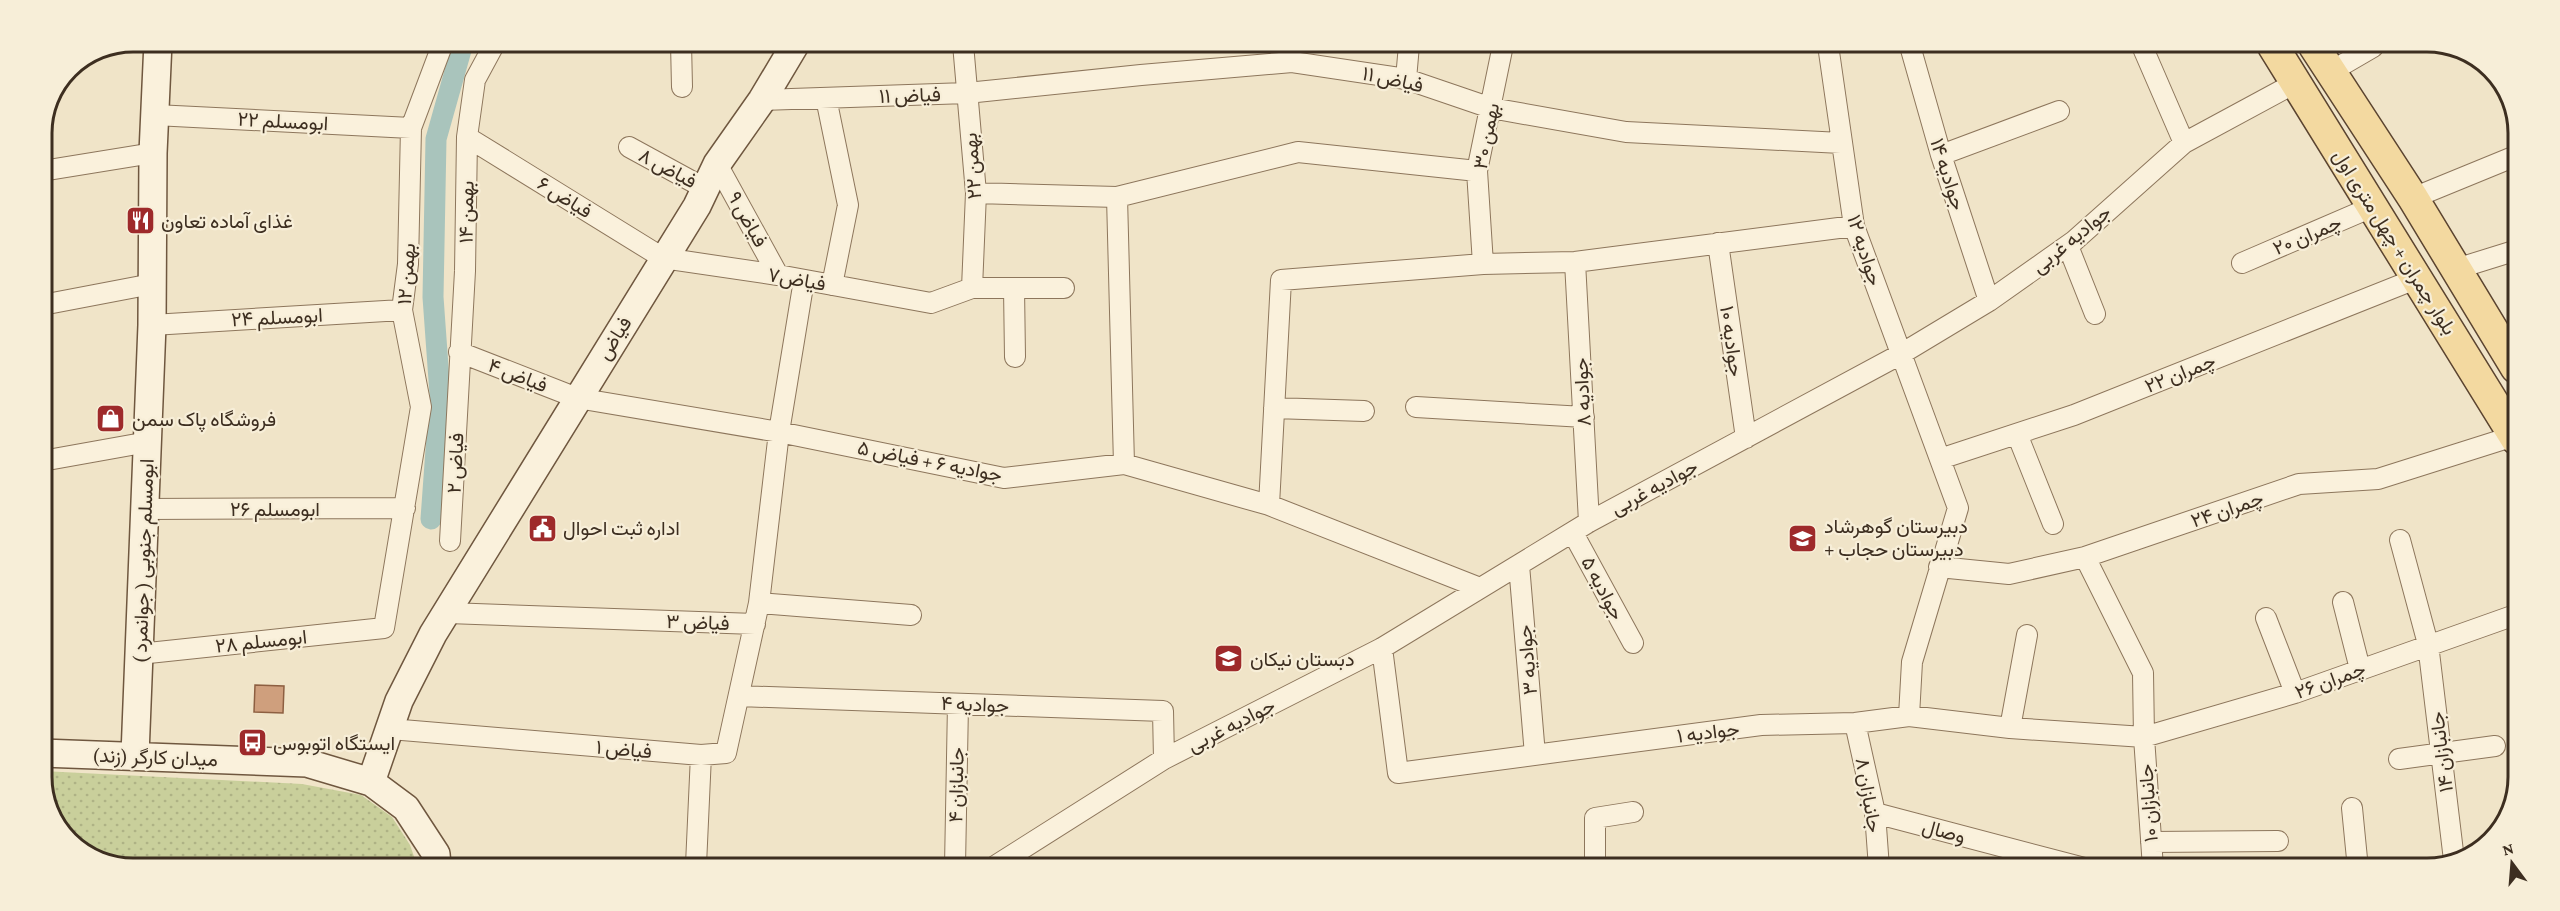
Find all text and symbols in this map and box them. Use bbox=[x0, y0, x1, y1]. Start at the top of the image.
street label: فیاض ۱۱ bbox=[1360, 62, 1426, 97]
street label: فیاض ۱۱ bbox=[879, 83, 941, 108]
street label: بهمن ۳۰ bbox=[1469, 101, 1505, 171]
street label: ابومسلم ۲۲ bbox=[237, 108, 329, 136]
street label: بهمن ۲۲ bbox=[959, 132, 987, 200]
street label: جوادیه ۱۴ bbox=[1924, 135, 1970, 213]
street label: فیاض ۸ bbox=[635, 144, 701, 193]
street label: بلوار چمران + چهل متری اول bbox=[2326, 145, 2461, 340]
street label: فیاض ۶ bbox=[533, 172, 596, 223]
street label: بهمن ۱۴ bbox=[454, 180, 480, 244]
street label: فیاض ۹ bbox=[723, 187, 772, 251]
street label: جوادیه غربی bbox=[2027, 200, 2116, 279]
restaurant icon: غذای آماده تعاون bbox=[124, 205, 156, 237]
place label: غذای آماده تعاون bbox=[161, 210, 293, 234]
street label: چمران ۲۰ bbox=[2270, 211, 2346, 262]
street label: جوادیه ۱۲ bbox=[1841, 212, 1887, 289]
street label: بهمن ۱۲ bbox=[393, 242, 421, 306]
street label: فیاض۷ bbox=[766, 263, 828, 296]
street label: ابومسلم ۲۴ bbox=[231, 304, 323, 332]
street label: جوادیه ۱۰ bbox=[1714, 304, 1748, 378]
street label: فیاض bbox=[592, 312, 637, 364]
street label: چمران ۲۲ bbox=[2142, 349, 2220, 400]
street label: فیاض ۴ bbox=[485, 354, 551, 397]
street label: جوادیه ۸ bbox=[1569, 357, 1597, 427]
shop icon: فروشگاه پاک سمن bbox=[95, 403, 127, 435]
place label: فروشگاه پاک سمن bbox=[132, 408, 276, 433]
street label: فیاض ۲ bbox=[442, 432, 469, 494]
street label: جوادیه ۶ + فیاض ۵ bbox=[855, 436, 1004, 488]
street label: جوادیه غربی bbox=[1607, 455, 1702, 521]
street label: ابومسلم جنوبی ( جوانمرد ) bbox=[128, 458, 160, 664]
street label: چمران ۲۴ bbox=[2188, 486, 2267, 534]
street label: ابومسلم ۲۶ bbox=[230, 498, 320, 522]
public building icon: اداره ثبت احوال bbox=[526, 512, 558, 544]
place label: دبیرستان گوهرشاد + دبیرستان حجاب bbox=[1824, 515, 1968, 562]
place label: اداره ثبت احوال bbox=[563, 517, 680, 541]
school or university icon: دبیرستان گوهرشاد + دبیرستان حجاب bbox=[1787, 522, 1819, 554]
street label: جوادیه ۵ bbox=[1575, 553, 1629, 624]
street label: فیاض ۳ bbox=[666, 610, 730, 635]
street label: جوادیه ۳ bbox=[1513, 624, 1543, 696]
street label: ابومسلم ۲۸ bbox=[214, 625, 308, 659]
school or university icon: دبستان نیکان bbox=[1213, 643, 1245, 675]
place label: دبستان نیکان bbox=[1250, 648, 1354, 671]
street label: چمران ۲۶ bbox=[2292, 657, 2369, 706]
street label: جوادیه ۴ bbox=[940, 692, 1010, 718]
street label: جوادیه غربی bbox=[1184, 694, 1279, 758]
street label: جانبازان ۱۴ bbox=[2425, 710, 2459, 794]
street label: جوادیه ۱ bbox=[1676, 717, 1741, 749]
bus stop icon: ایستگاه اتوبوس bbox=[236, 727, 268, 759]
place label: ایستگاه اتوبوس bbox=[273, 732, 395, 756]
street label: فیاض ۱ bbox=[595, 736, 653, 763]
street label: میدان کارگر (زند) bbox=[92, 744, 218, 772]
street label: جانبازان ۴ bbox=[944, 747, 970, 823]
street label: جانبازان ۸ bbox=[1850, 756, 1886, 835]
street label: جانبازان ۱۰ bbox=[2134, 763, 2164, 843]
street label: وصال bbox=[1920, 815, 1968, 849]
north arrow bbox=[2482, 833, 2542, 893]
text: N bbox=[2500, 839, 2516, 859]

